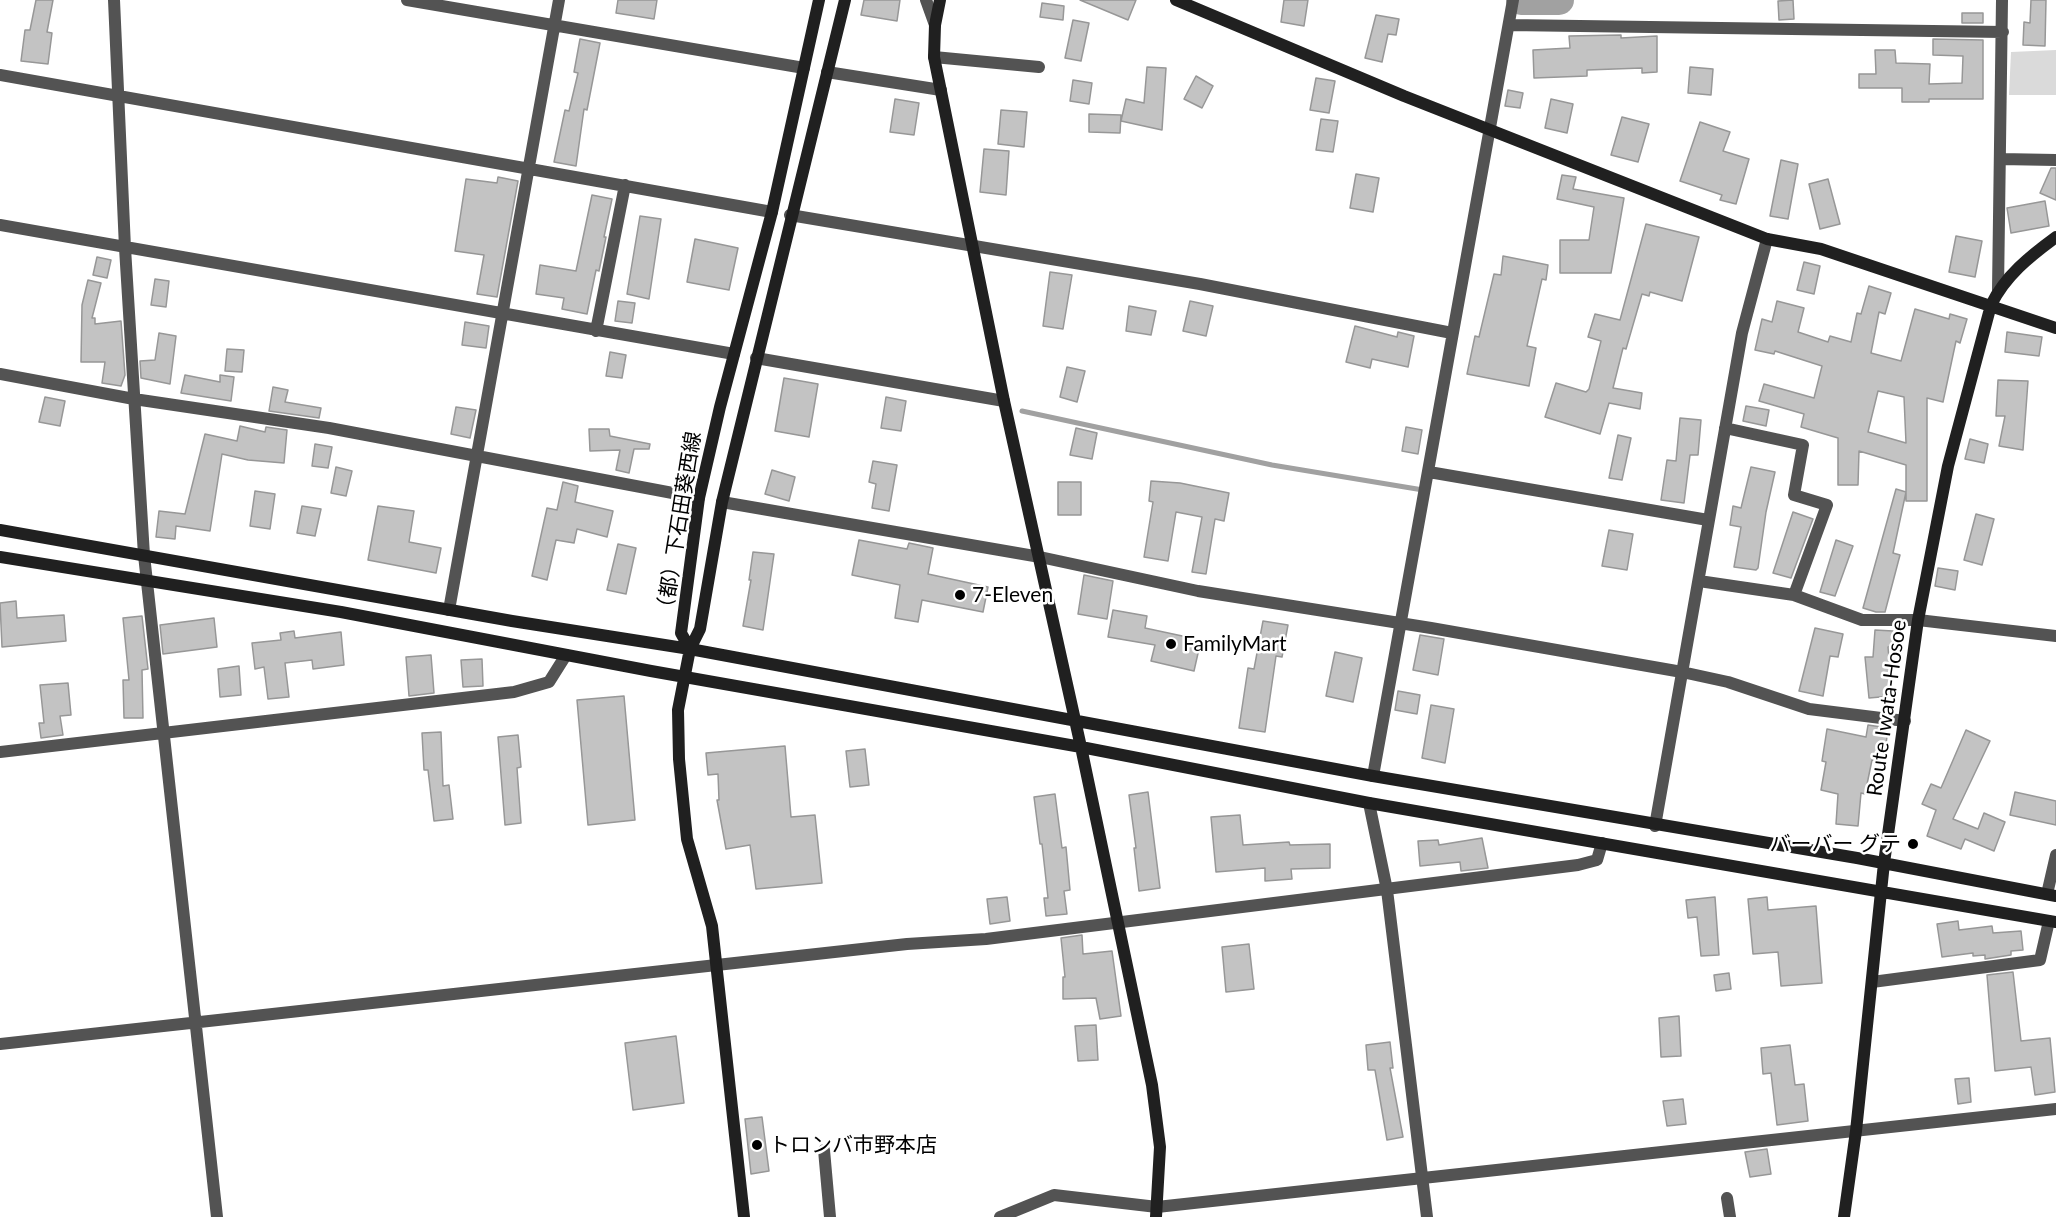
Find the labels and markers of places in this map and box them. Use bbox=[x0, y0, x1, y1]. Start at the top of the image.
place label: 7-Eleven bbox=[972, 582, 1053, 608]
marker: 7-Eleven bbox=[953, 588, 967, 602]
place label: FamilyMart bbox=[1183, 631, 1286, 657]
marker: FamilyMart bbox=[1164, 637, 1178, 651]
place label: バーバー グテ bbox=[1770, 831, 1901, 857]
marker: バーバー グテ bbox=[1906, 837, 1920, 851]
place label: トロンバ市野本店 bbox=[769, 1132, 937, 1158]
marker: トロンバ市野本店 bbox=[750, 1138, 764, 1152]

